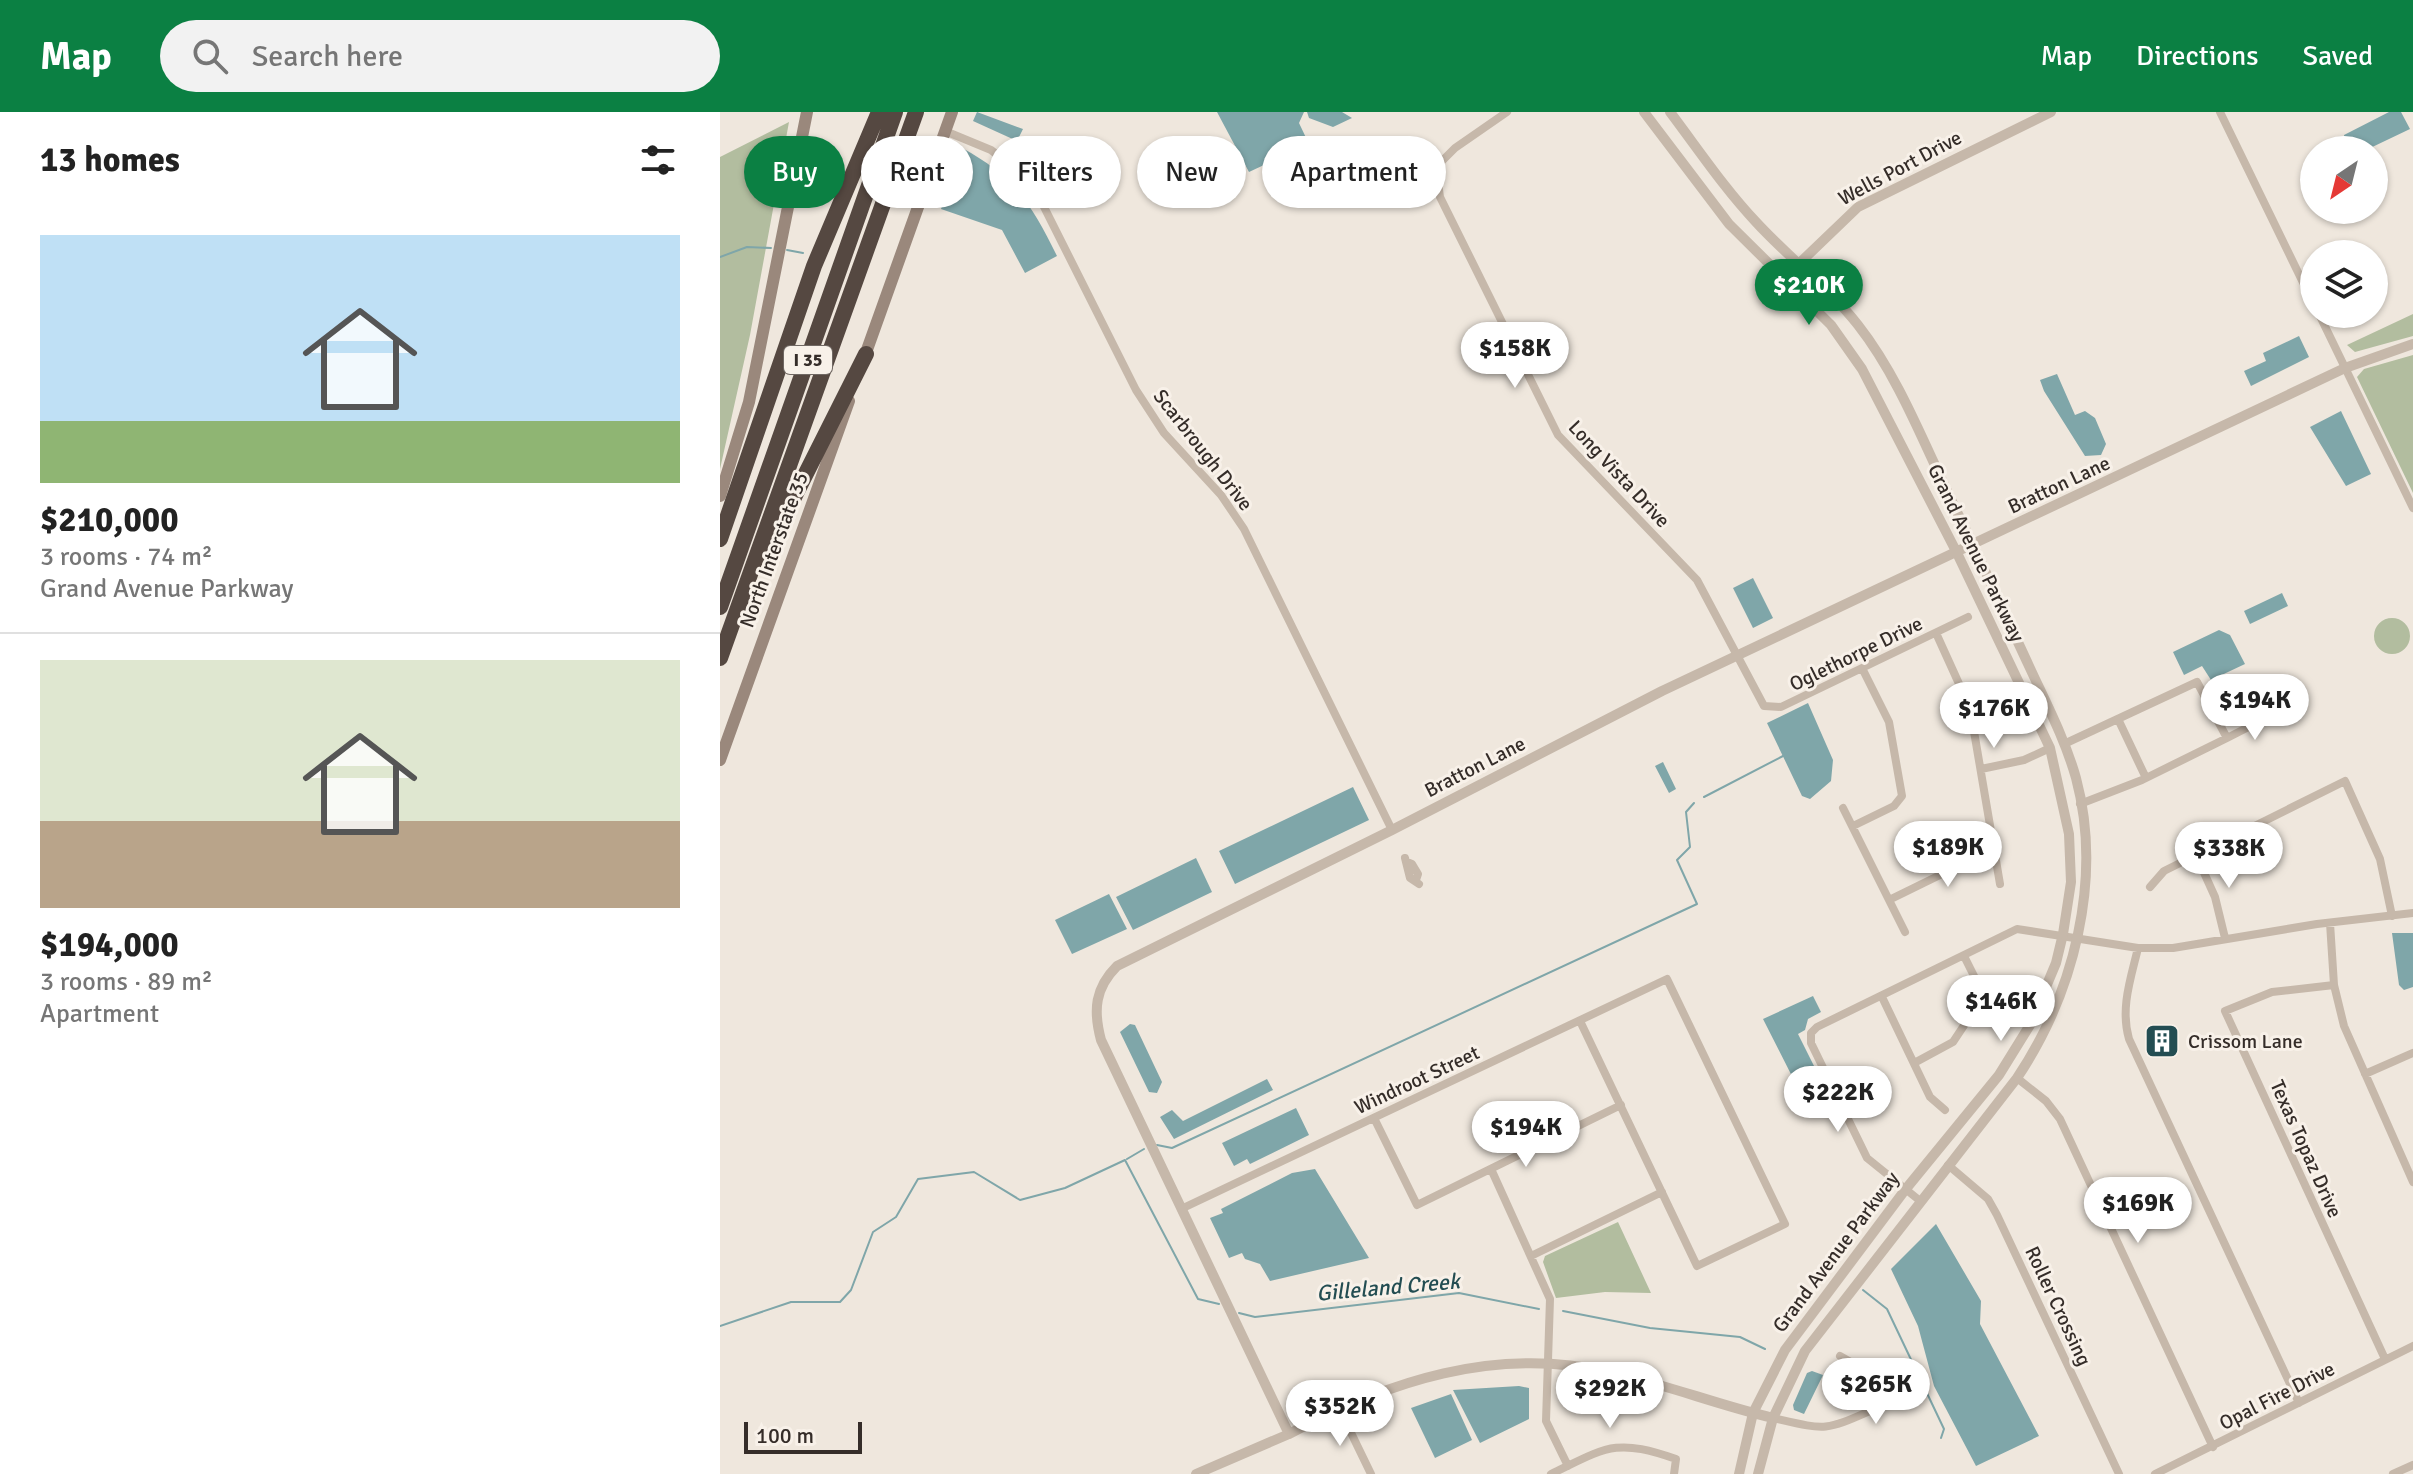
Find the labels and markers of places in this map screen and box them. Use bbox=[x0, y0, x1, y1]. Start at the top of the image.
pin: $210K bbox=[1753, 259, 1865, 327]
pin: $158K bbox=[1459, 322, 1571, 390]
pin: $194K bbox=[2199, 674, 2311, 742]
pin: $176K bbox=[1938, 682, 2050, 750]
pin: $189K bbox=[1892, 821, 2004, 889]
pin: $338K bbox=[2173, 822, 2285, 890]
pin: $146K bbox=[1945, 975, 2057, 1043]
building icon: Crissom Lane bbox=[2143, 1022, 2181, 1060]
place label: Crissom Lane bbox=[2188, 1029, 2303, 1054]
pin: $222K bbox=[1782, 1066, 1894, 1134]
pin: $194K bbox=[1470, 1101, 1582, 1169]
pin: $169K bbox=[2082, 1177, 2194, 1245]
pin: $265K bbox=[1820, 1358, 1932, 1426]
pin: $292K bbox=[1554, 1362, 1666, 1430]
pin: $352K bbox=[1284, 1380, 1396, 1448]

